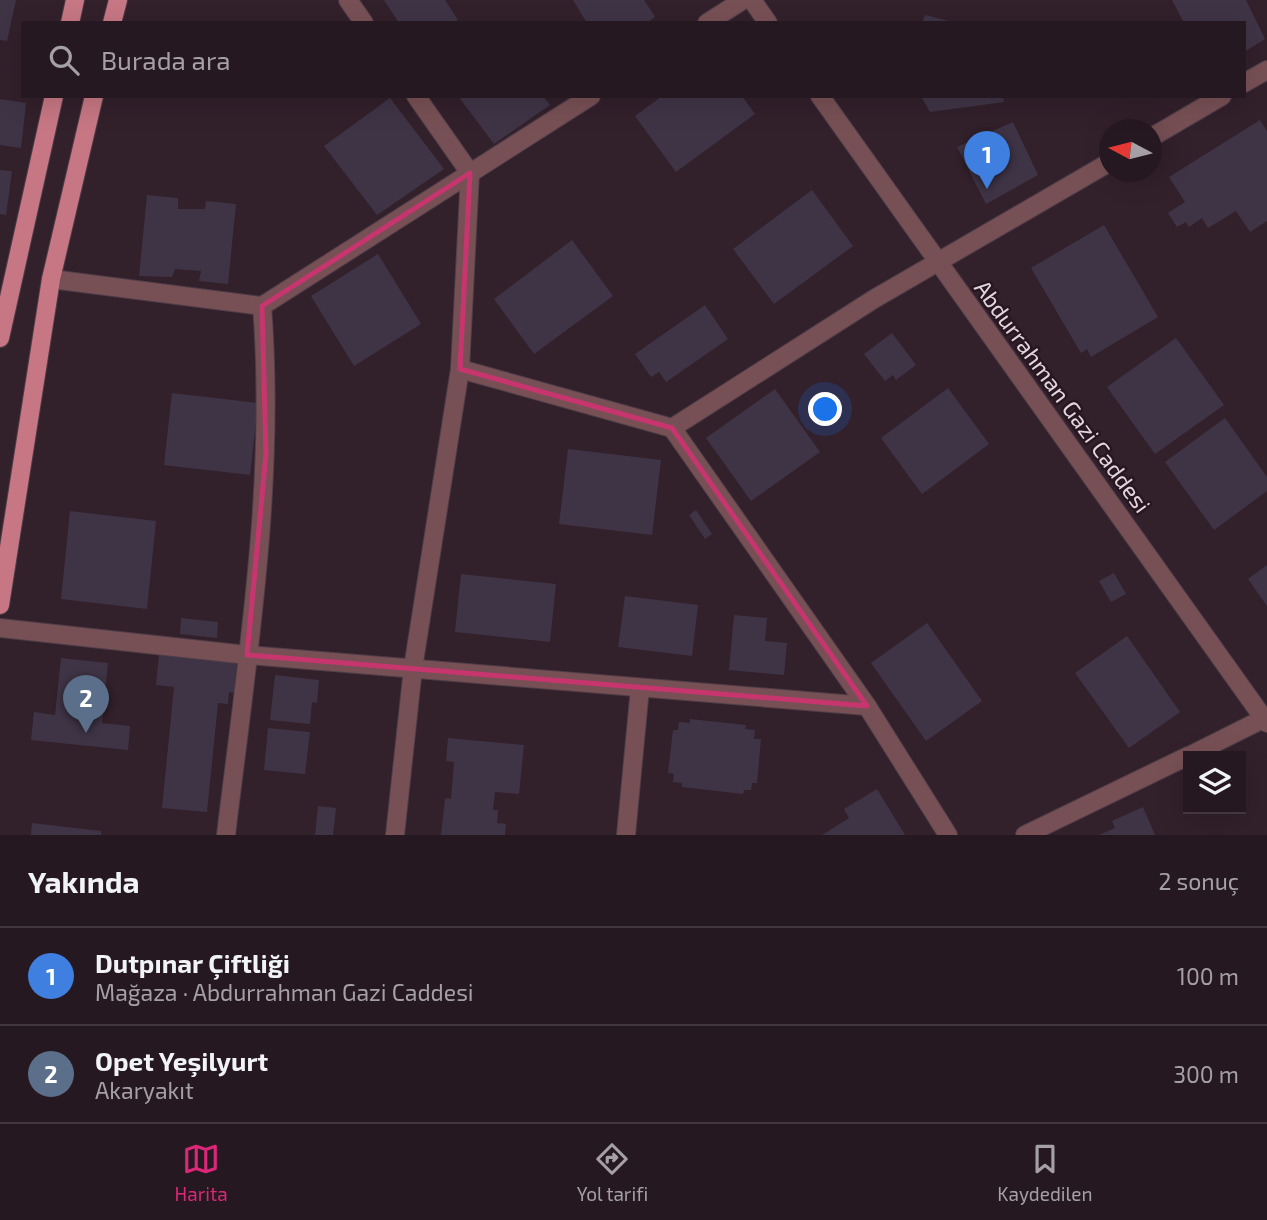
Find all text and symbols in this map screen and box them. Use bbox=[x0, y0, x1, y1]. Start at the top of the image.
search box bbox=[21, 21, 1246, 98]
icon: search bbox=[45, 41, 83, 79]
text: Burada ara bbox=[101, 44, 231, 75]
north arrow bbox=[1099, 119, 1162, 182]
pin: 1 bbox=[964, 131, 1010, 189]
street label: Abdurrahman Gazi Caddesi bbox=[969, 274, 1157, 518]
your location bbox=[808, 392, 842, 426]
pin: 2 bbox=[63, 675, 109, 733]
map controls bbox=[1183, 751, 1246, 814]
button: layers bbox=[1183, 751, 1246, 814]
text: Yakında bbox=[28, 863, 140, 899]
text: 2 sonuç bbox=[1158, 867, 1239, 895]
text: Dutpınar Çiftliği bbox=[95, 947, 290, 978]
text: 1 bbox=[46, 962, 56, 990]
text: 100 m bbox=[1177, 962, 1239, 990]
text: Mağaza · Abdurrahman Gazi Caddesi bbox=[95, 978, 474, 1006]
text: Opet Yeşilyurt bbox=[95, 1045, 268, 1076]
text: 2 bbox=[44, 1060, 58, 1088]
text: 300 m bbox=[1173, 1060, 1239, 1088]
text: Akaryakıt bbox=[95, 1076, 194, 1104]
tab: Harita bbox=[175, 1140, 228, 1205]
tab: Yol tarifi bbox=[577, 1140, 648, 1205]
tab: Kaydedilen bbox=[997, 1140, 1092, 1205]

